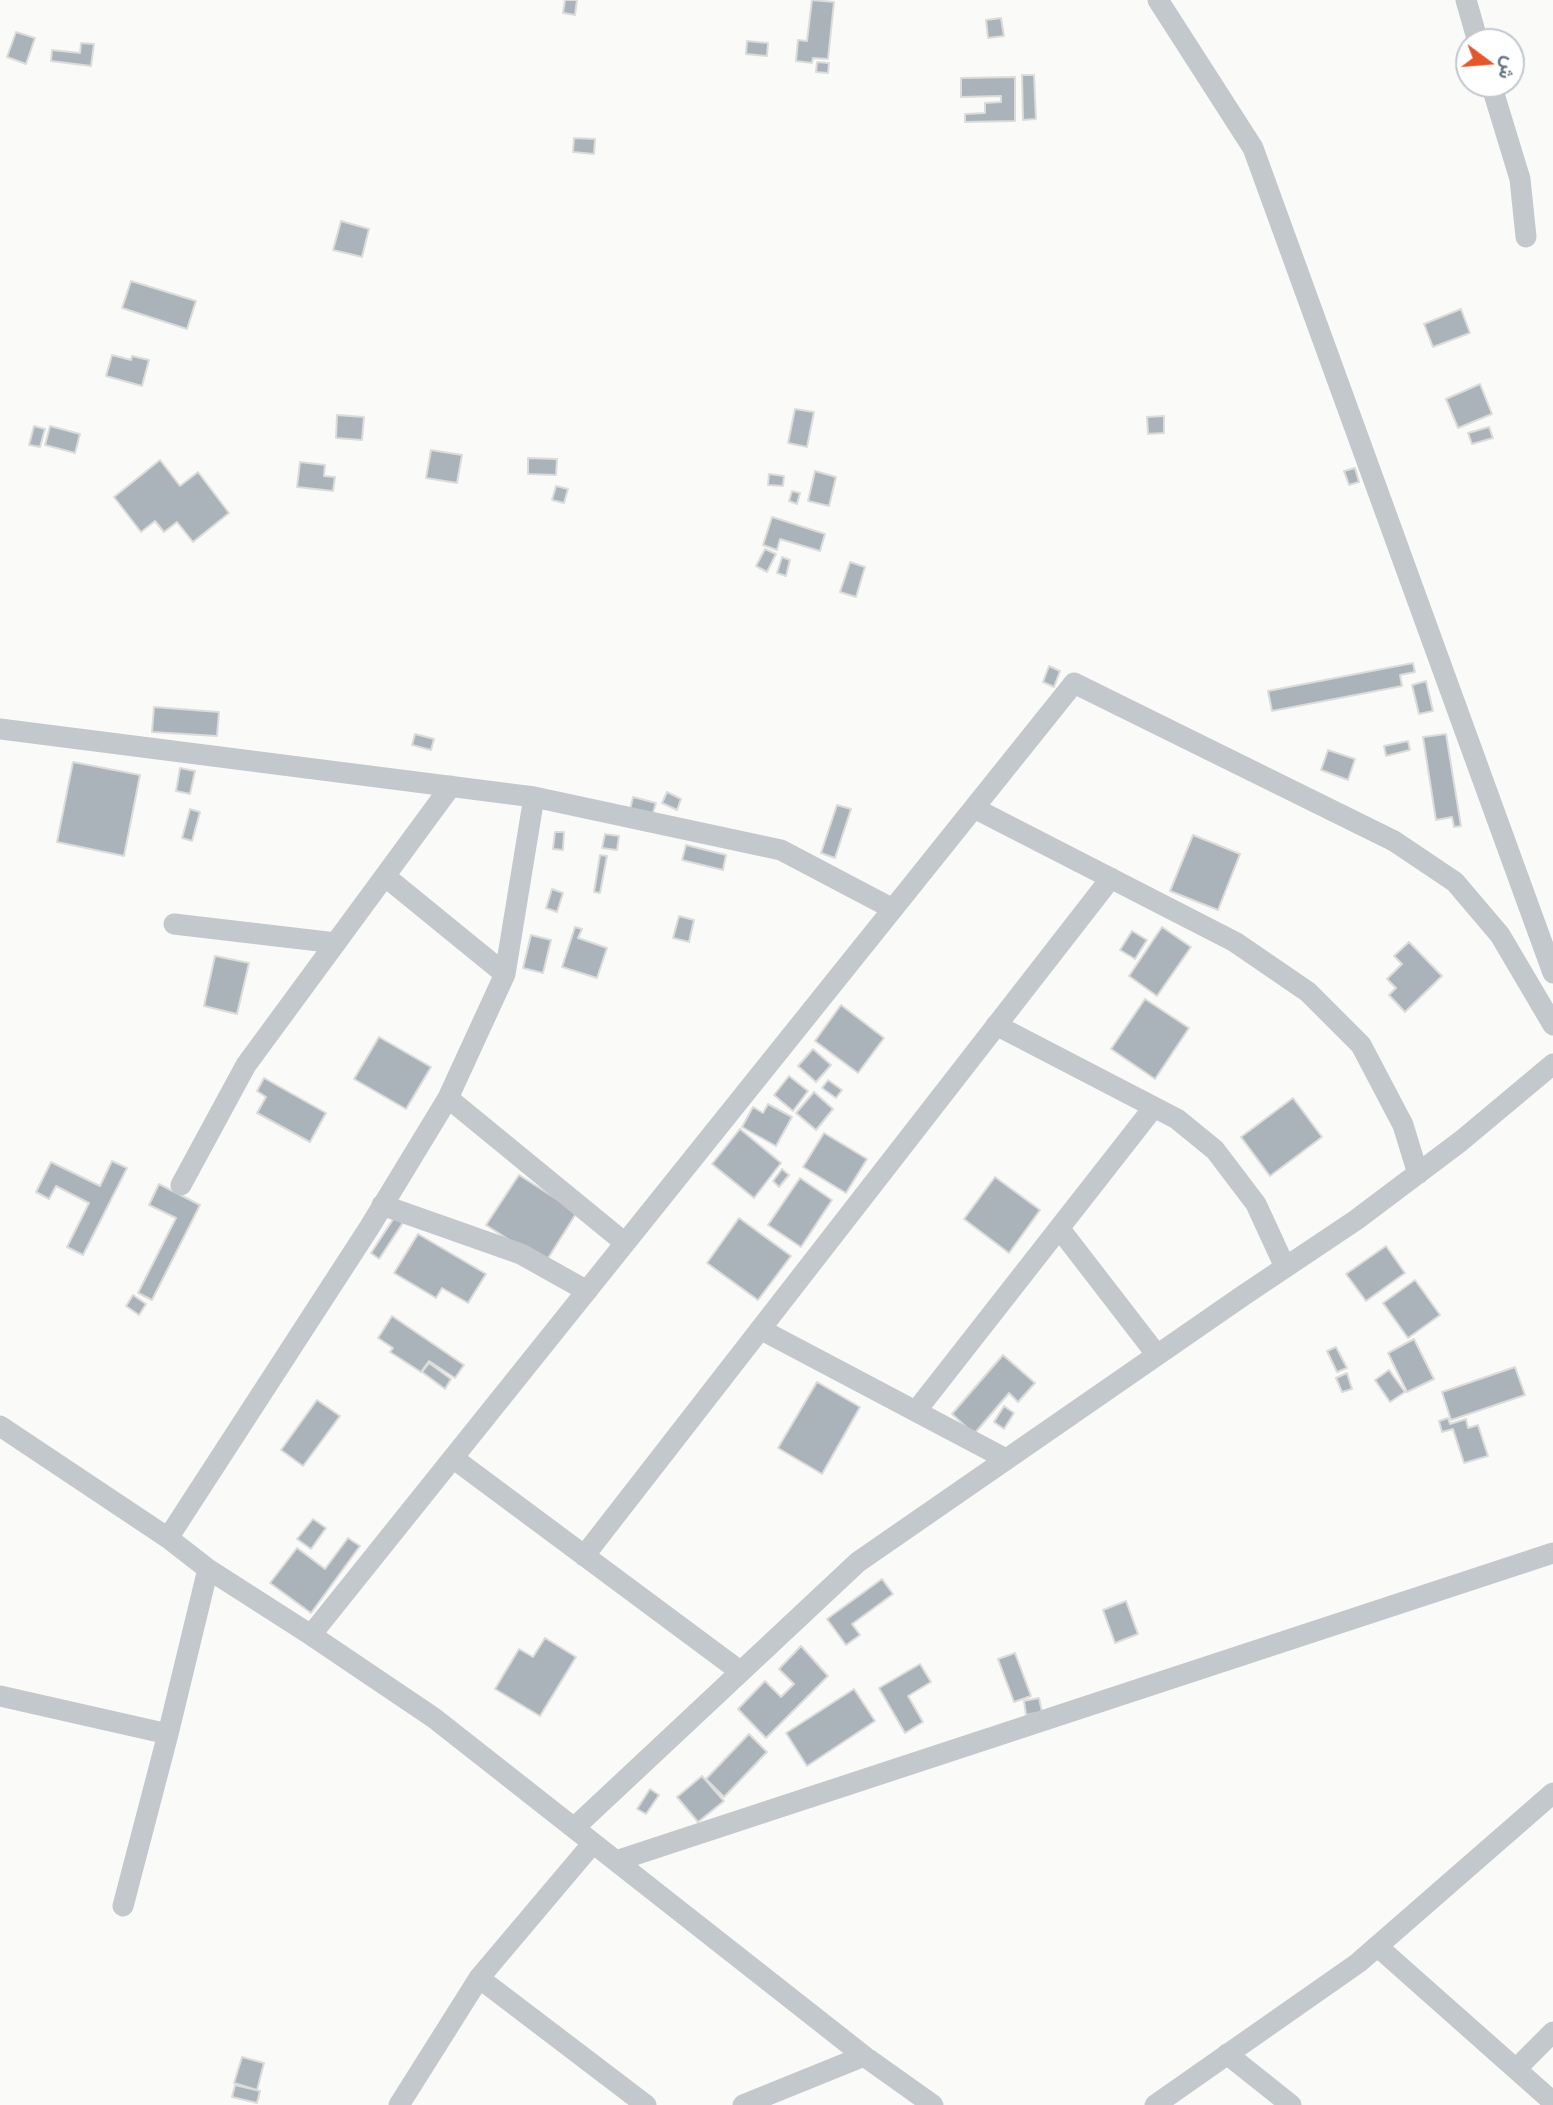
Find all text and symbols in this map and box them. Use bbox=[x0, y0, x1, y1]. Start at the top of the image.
north arrow bbox=[1455, 28, 1525, 98]
text: ش bbox=[1493, 54, 1524, 83]

